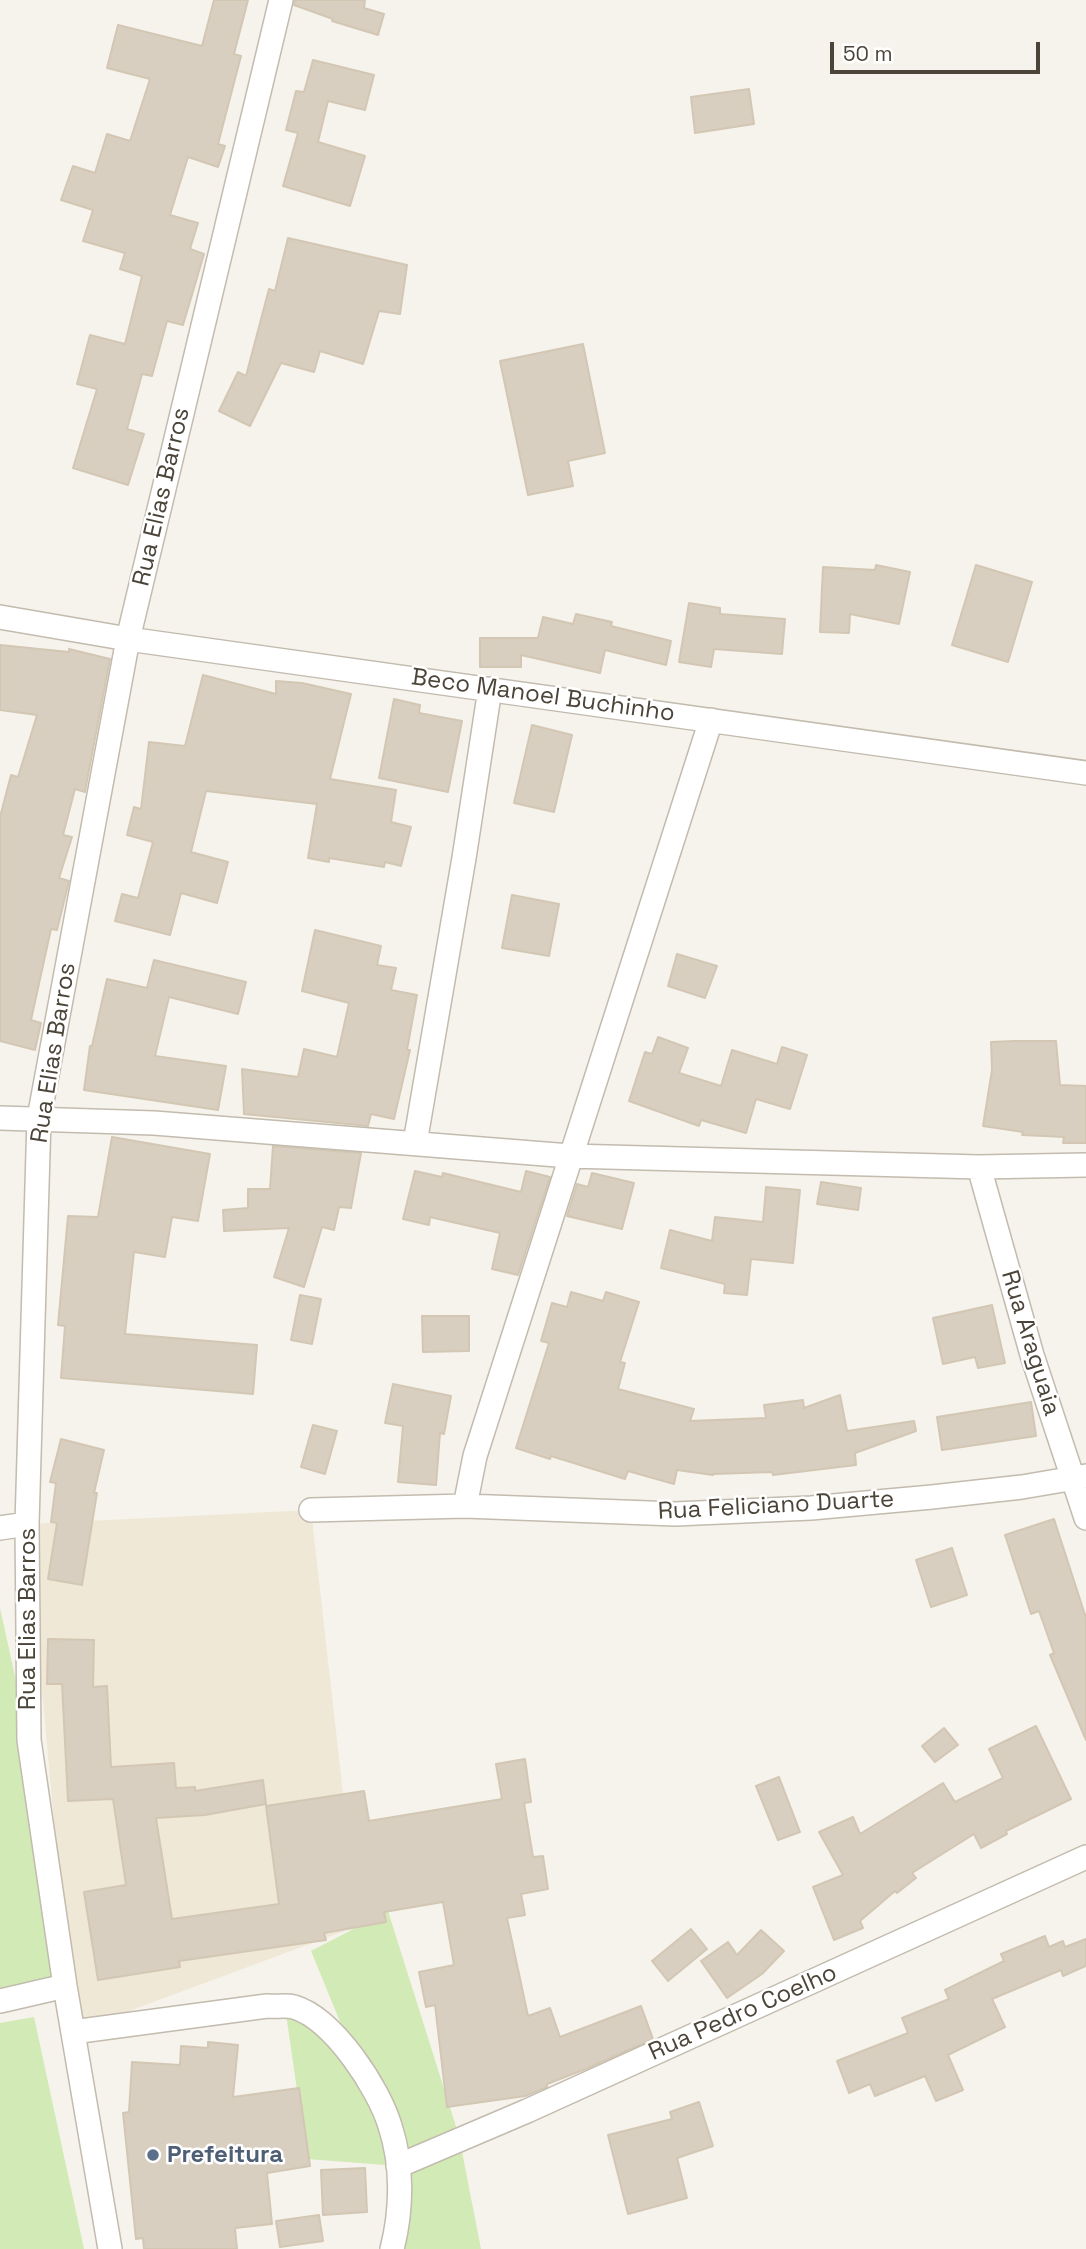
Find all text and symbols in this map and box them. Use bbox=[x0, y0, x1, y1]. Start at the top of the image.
scale bar bbox=[834, 28, 1044, 72]
text: 50 m bbox=[843, 40, 893, 67]
street label: Rua Elias Barros bbox=[127, 405, 197, 589]
street label: Beco Manoel Buchinho bbox=[410, 663, 676, 729]
street label: Rua Elias Barros bbox=[26, 961, 82, 1145]
street label: Rua Araguaia bbox=[994, 1267, 1066, 1419]
street label: Rua Feliciano Duarte bbox=[657, 1485, 895, 1527]
street label: Rua Elias Barros bbox=[14, 1528, 42, 1710]
street label: Rua Pedro Coelho bbox=[644, 1959, 842, 2067]
place label: Prefeitura bbox=[167, 2141, 283, 2169]
marker: Prefeitura bbox=[145, 2147, 161, 2163]

